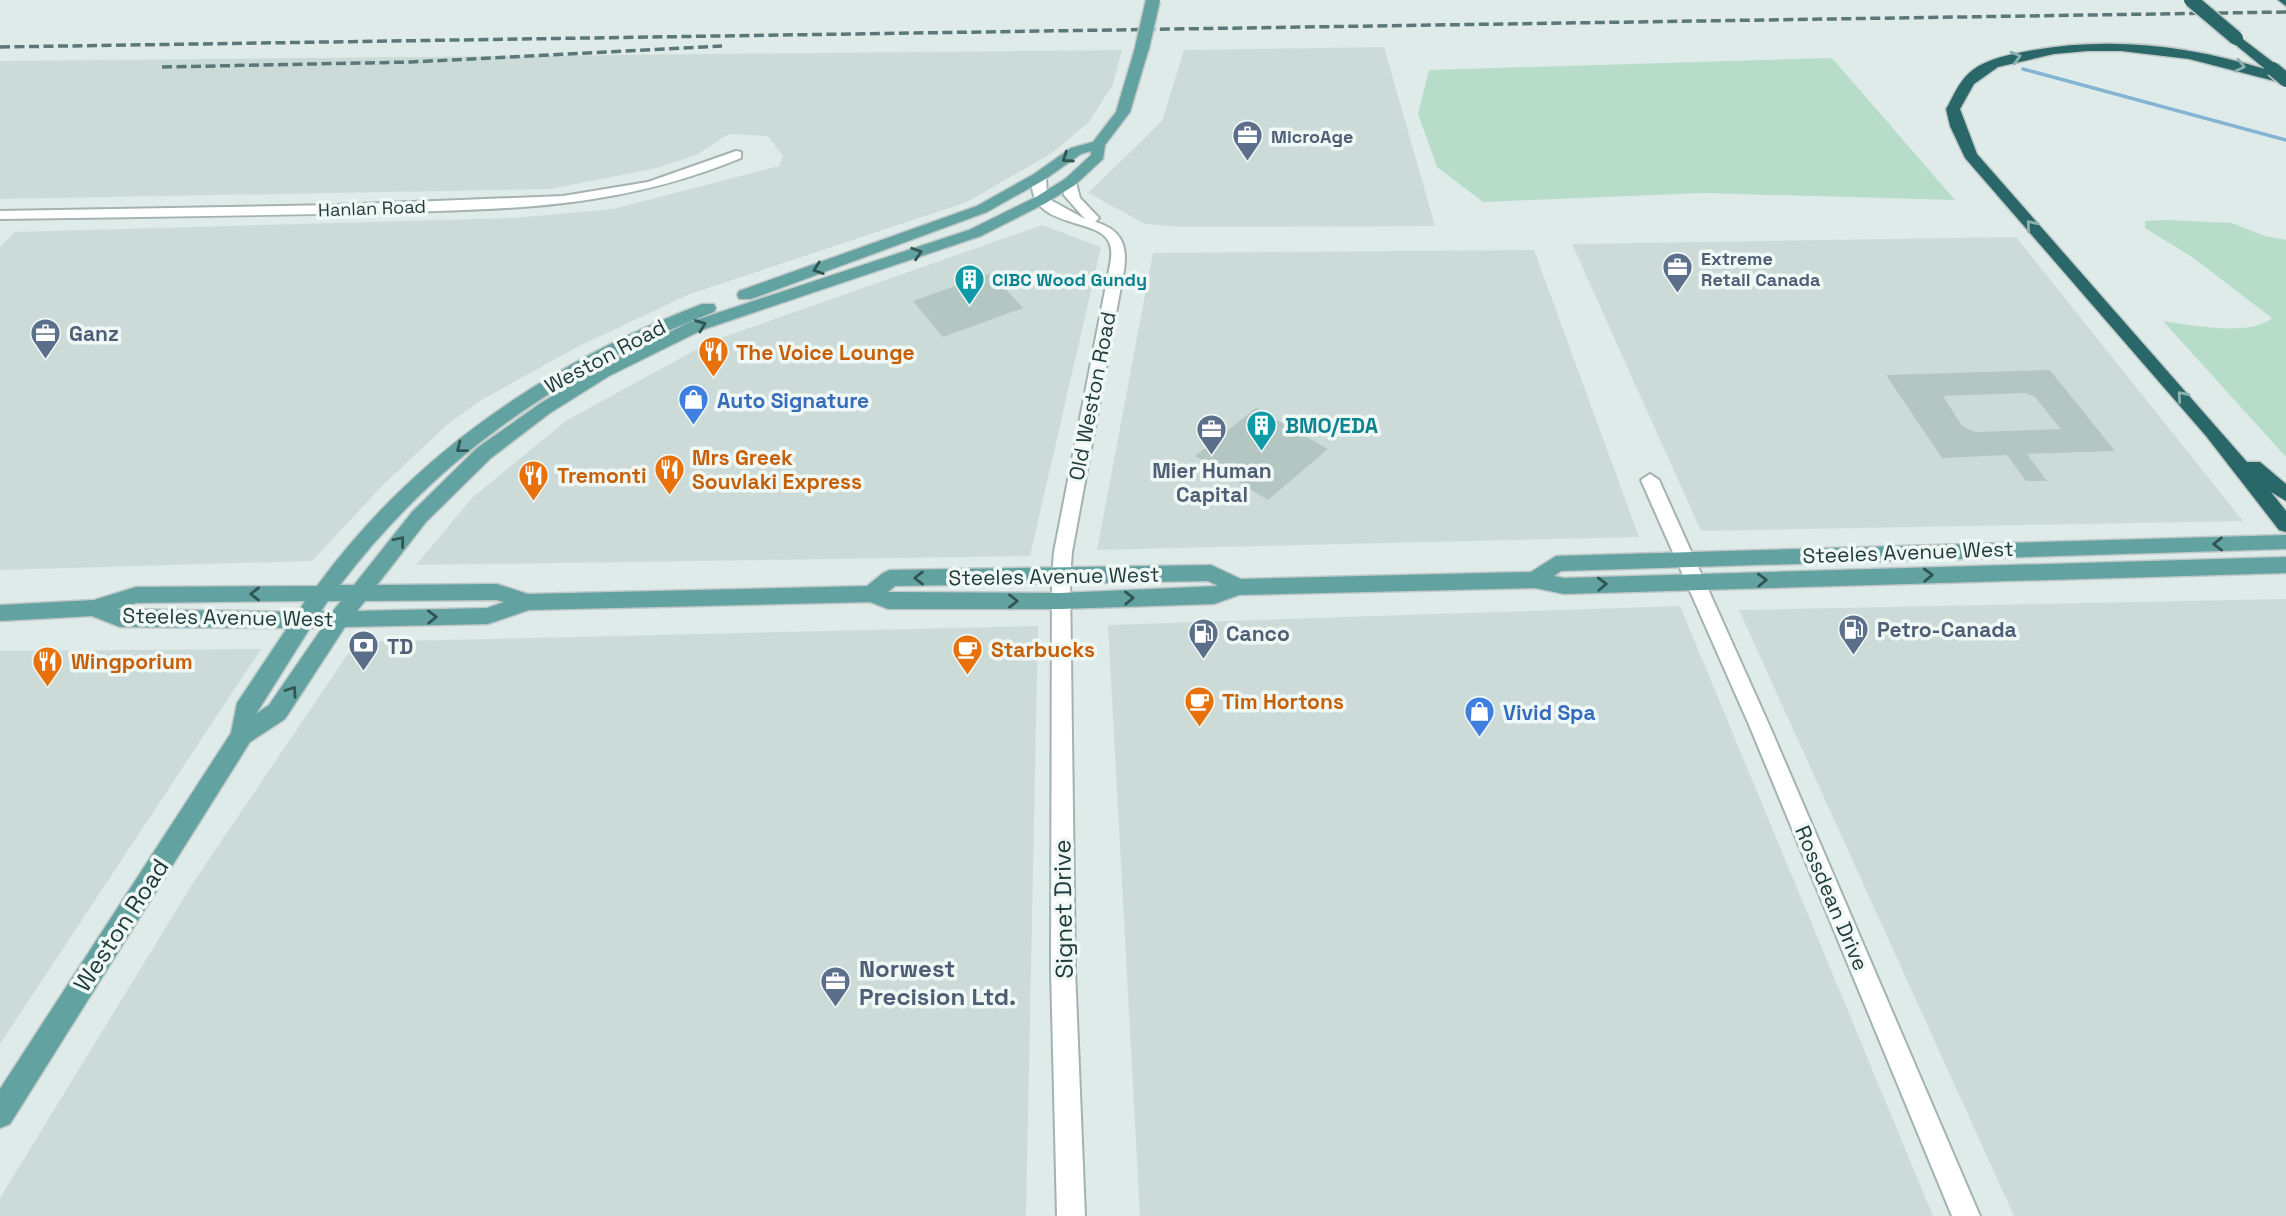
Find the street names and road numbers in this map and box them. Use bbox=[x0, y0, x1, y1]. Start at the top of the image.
street label: Hanlan Road bbox=[318, 195, 426, 221]
street label: Old Weston Road bbox=[1062, 309, 1122, 483]
street label: Weston Road bbox=[540, 313, 670, 399]
street label: Steeles Avenue West bbox=[1802, 535, 2014, 569]
street label: Steeles Avenue West bbox=[948, 561, 1160, 591]
street label: Steeles Avenue West bbox=[122, 602, 334, 632]
street label: Rossdean Drive bbox=[1789, 821, 1875, 975]
street label: Signet Drive bbox=[1046, 839, 1080, 979]
street label: Weston Road bbox=[66, 853, 176, 997]

